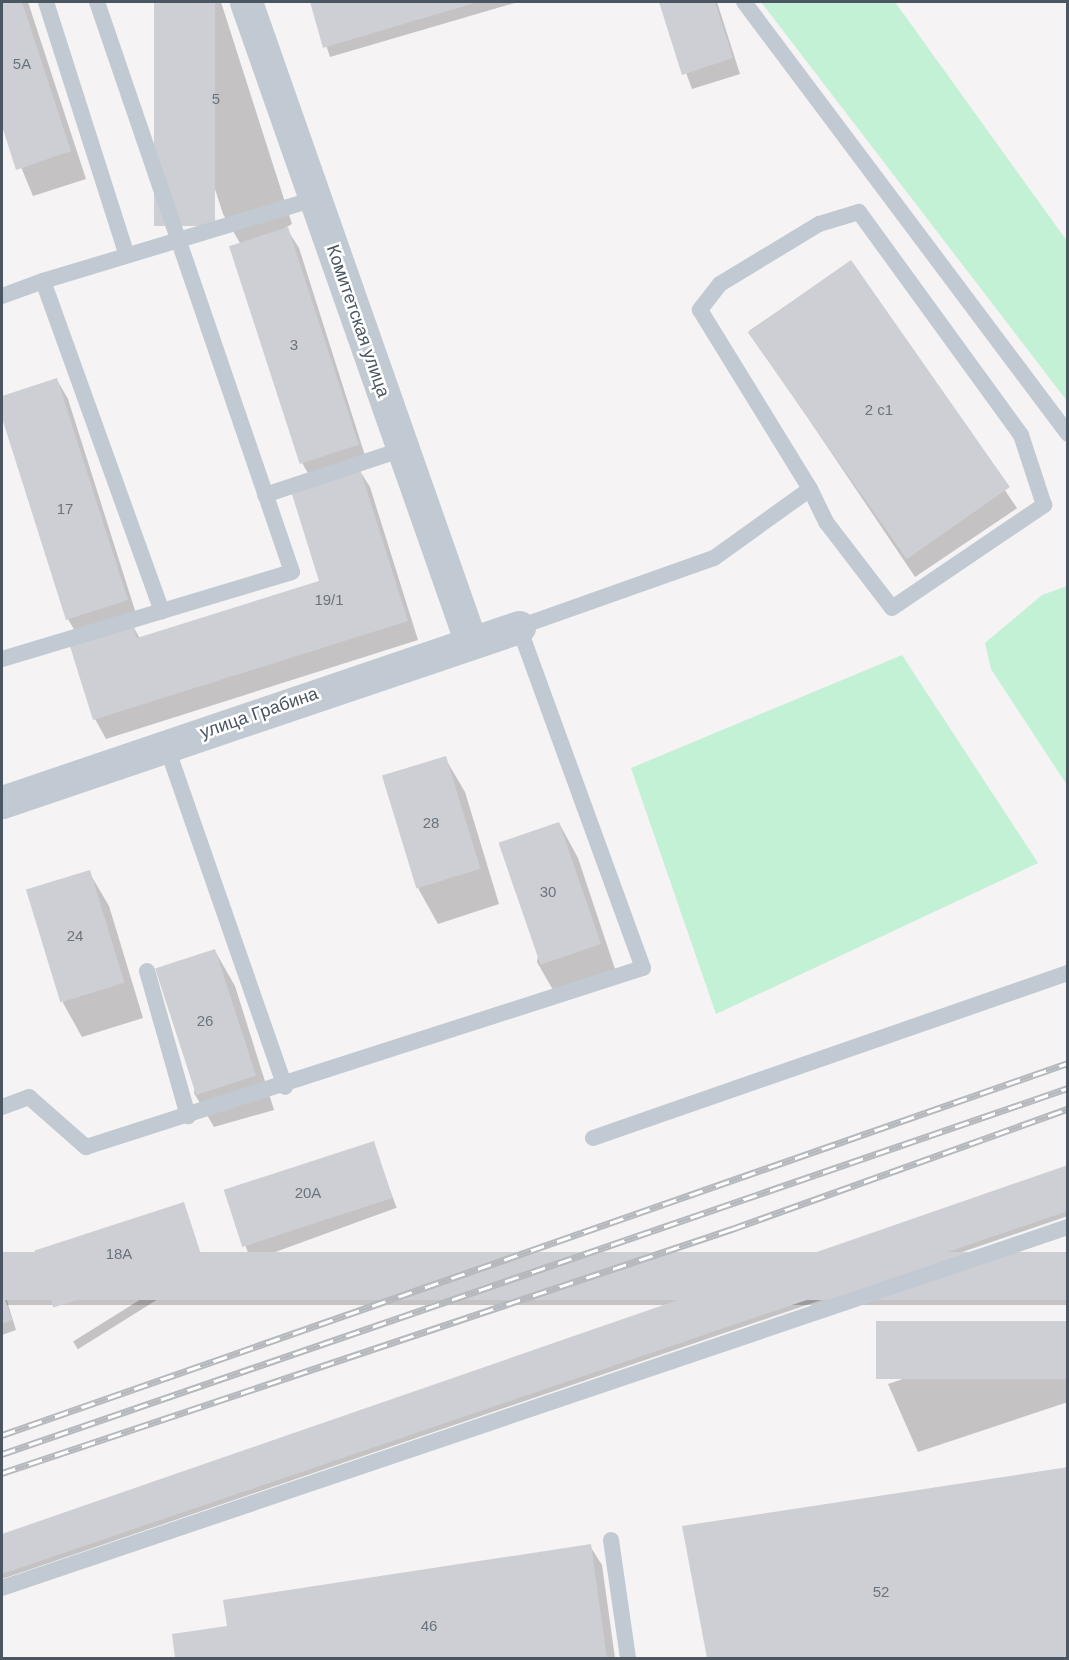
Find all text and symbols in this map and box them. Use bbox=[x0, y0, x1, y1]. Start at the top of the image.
house number: 5А bbox=[13, 55, 31, 73]
house number: 5 bbox=[212, 90, 220, 108]
street label: Комитетская улица bbox=[322, 242, 394, 400]
house number: 3 bbox=[290, 336, 298, 354]
house number: 2 с1 bbox=[865, 401, 893, 419]
house number: 17 bbox=[57, 500, 73, 518]
house number: 19/1 bbox=[314, 591, 344, 609]
street label: улица Грабина bbox=[197, 683, 321, 743]
house number: 28 bbox=[423, 814, 439, 832]
house number: 30 bbox=[540, 883, 556, 901]
house number: 24 bbox=[67, 927, 83, 945]
house number: 26 bbox=[197, 1012, 213, 1030]
house number: 20А bbox=[295, 1184, 321, 1202]
house number: 18А bbox=[106, 1245, 132, 1263]
house number: 52 bbox=[873, 1583, 889, 1601]
house number: 46 bbox=[421, 1617, 437, 1635]

